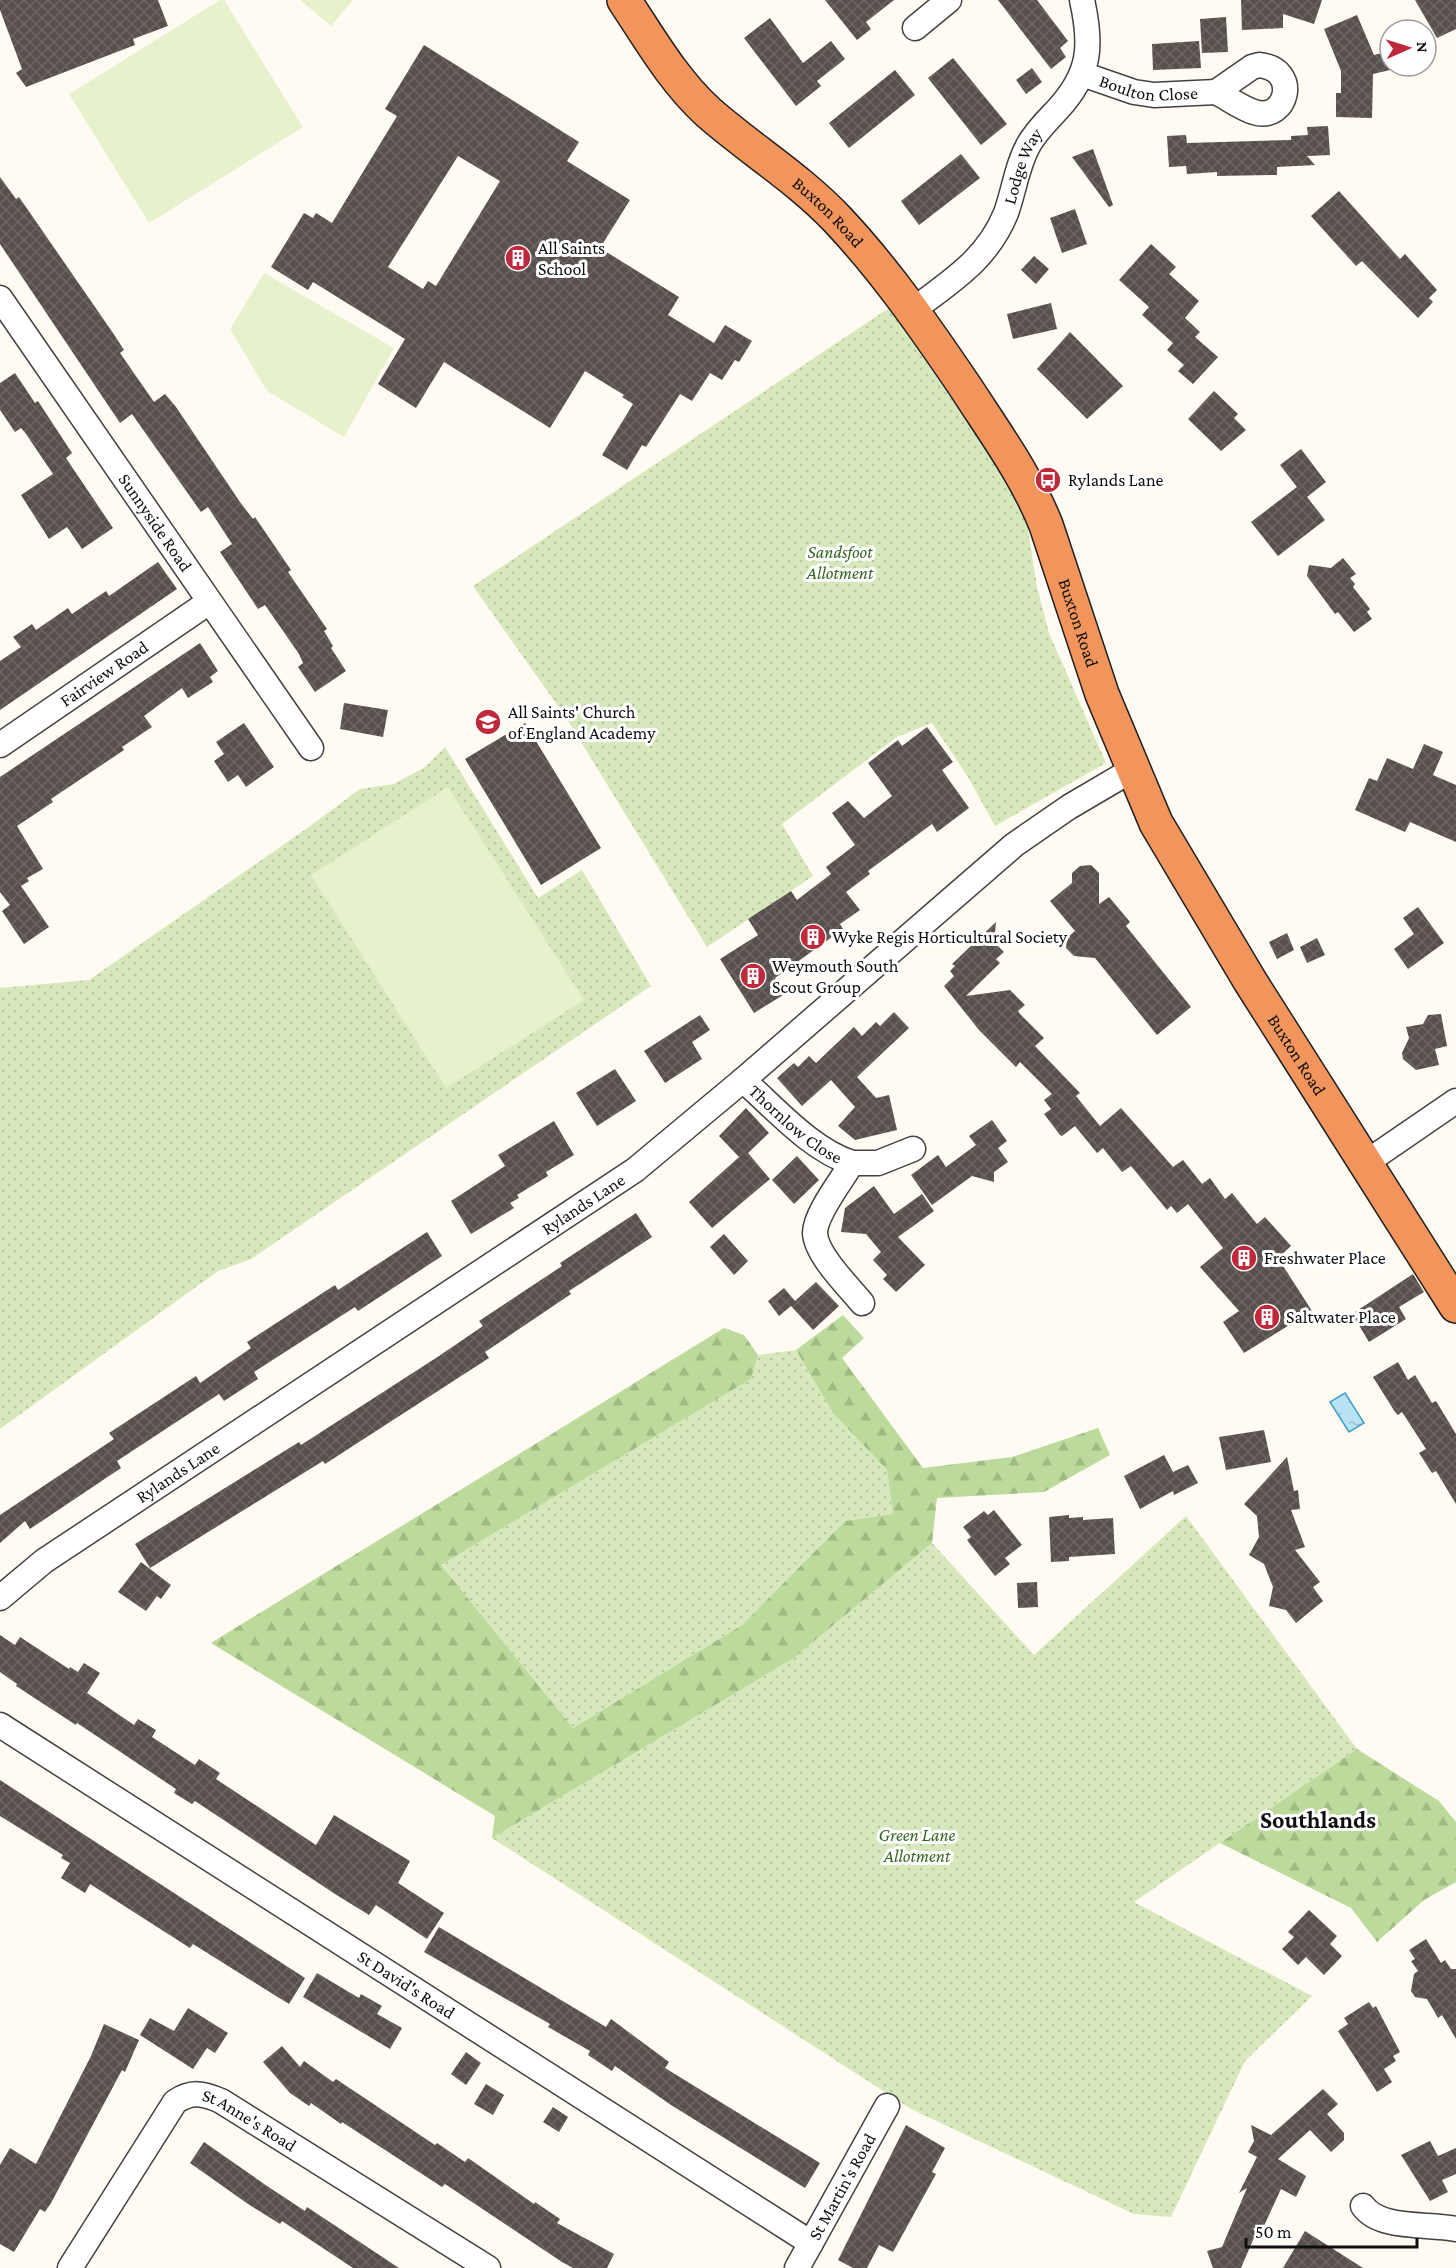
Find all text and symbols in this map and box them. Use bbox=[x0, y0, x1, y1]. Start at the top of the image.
north arrow bbox=[1378, 18, 1438, 78]
text: N bbox=[1414, 41, 1431, 53]
street label: Boulton Close bbox=[1097, 71, 1198, 105]
street label: Lodge Way bbox=[999, 124, 1047, 206]
street label: Buxton Road bbox=[788, 173, 868, 252]
place label: All Saints School bbox=[538, 238, 605, 279]
building icon: All Saints School bbox=[503, 243, 533, 273]
bus stop icon: Rylands Lane bbox=[1033, 465, 1063, 495]
street label: Sunnyside Road bbox=[114, 470, 196, 576]
place label: Rylands Lane bbox=[1068, 470, 1164, 490]
park label: Sandsfoot Allotment bbox=[806, 542, 874, 583]
street label: Buxton Road bbox=[1054, 576, 1103, 670]
street label: Fairview Road bbox=[56, 636, 152, 711]
place label: All Saints' Church of England Academy bbox=[508, 702, 656, 743]
school or university icon: All Saints' Church of England Academy bbox=[473, 707, 503, 737]
building icon: Wyke Regis Horticultural Society bbox=[798, 922, 828, 952]
place label: Wyke Regis Horticultural Society bbox=[832, 927, 1068, 947]
place label: Weymouth South Scout Group bbox=[772, 956, 899, 997]
building icon: Weymouth South Scout Group bbox=[738, 961, 768, 991]
street label: Buxton Road bbox=[1264, 1011, 1330, 1099]
street label: Thornlow Close bbox=[745, 1081, 845, 1168]
street label: Rylands Lane bbox=[538, 1170, 629, 1239]
building icon: Freshwater Place bbox=[1229, 1243, 1259, 1273]
place label: Freshwater Place bbox=[1264, 1248, 1386, 1268]
building icon: Saltwater Place bbox=[1252, 1302, 1282, 1332]
place label: Saltwater Place bbox=[1286, 1307, 1396, 1327]
street label: Rylands Lane bbox=[133, 1438, 223, 1507]
district label: Southlands bbox=[1260, 1806, 1376, 1833]
park label: Green Lane Allotment bbox=[879, 1825, 956, 1866]
street label: St David's Road bbox=[354, 1946, 459, 2023]
street label: St Anne's Road bbox=[200, 2085, 301, 2156]
street label: St Martin's Road bbox=[805, 2129, 880, 2244]
scale bar bbox=[1246, 2211, 1417, 2249]
text: 50 m bbox=[1255, 2222, 1292, 2242]

